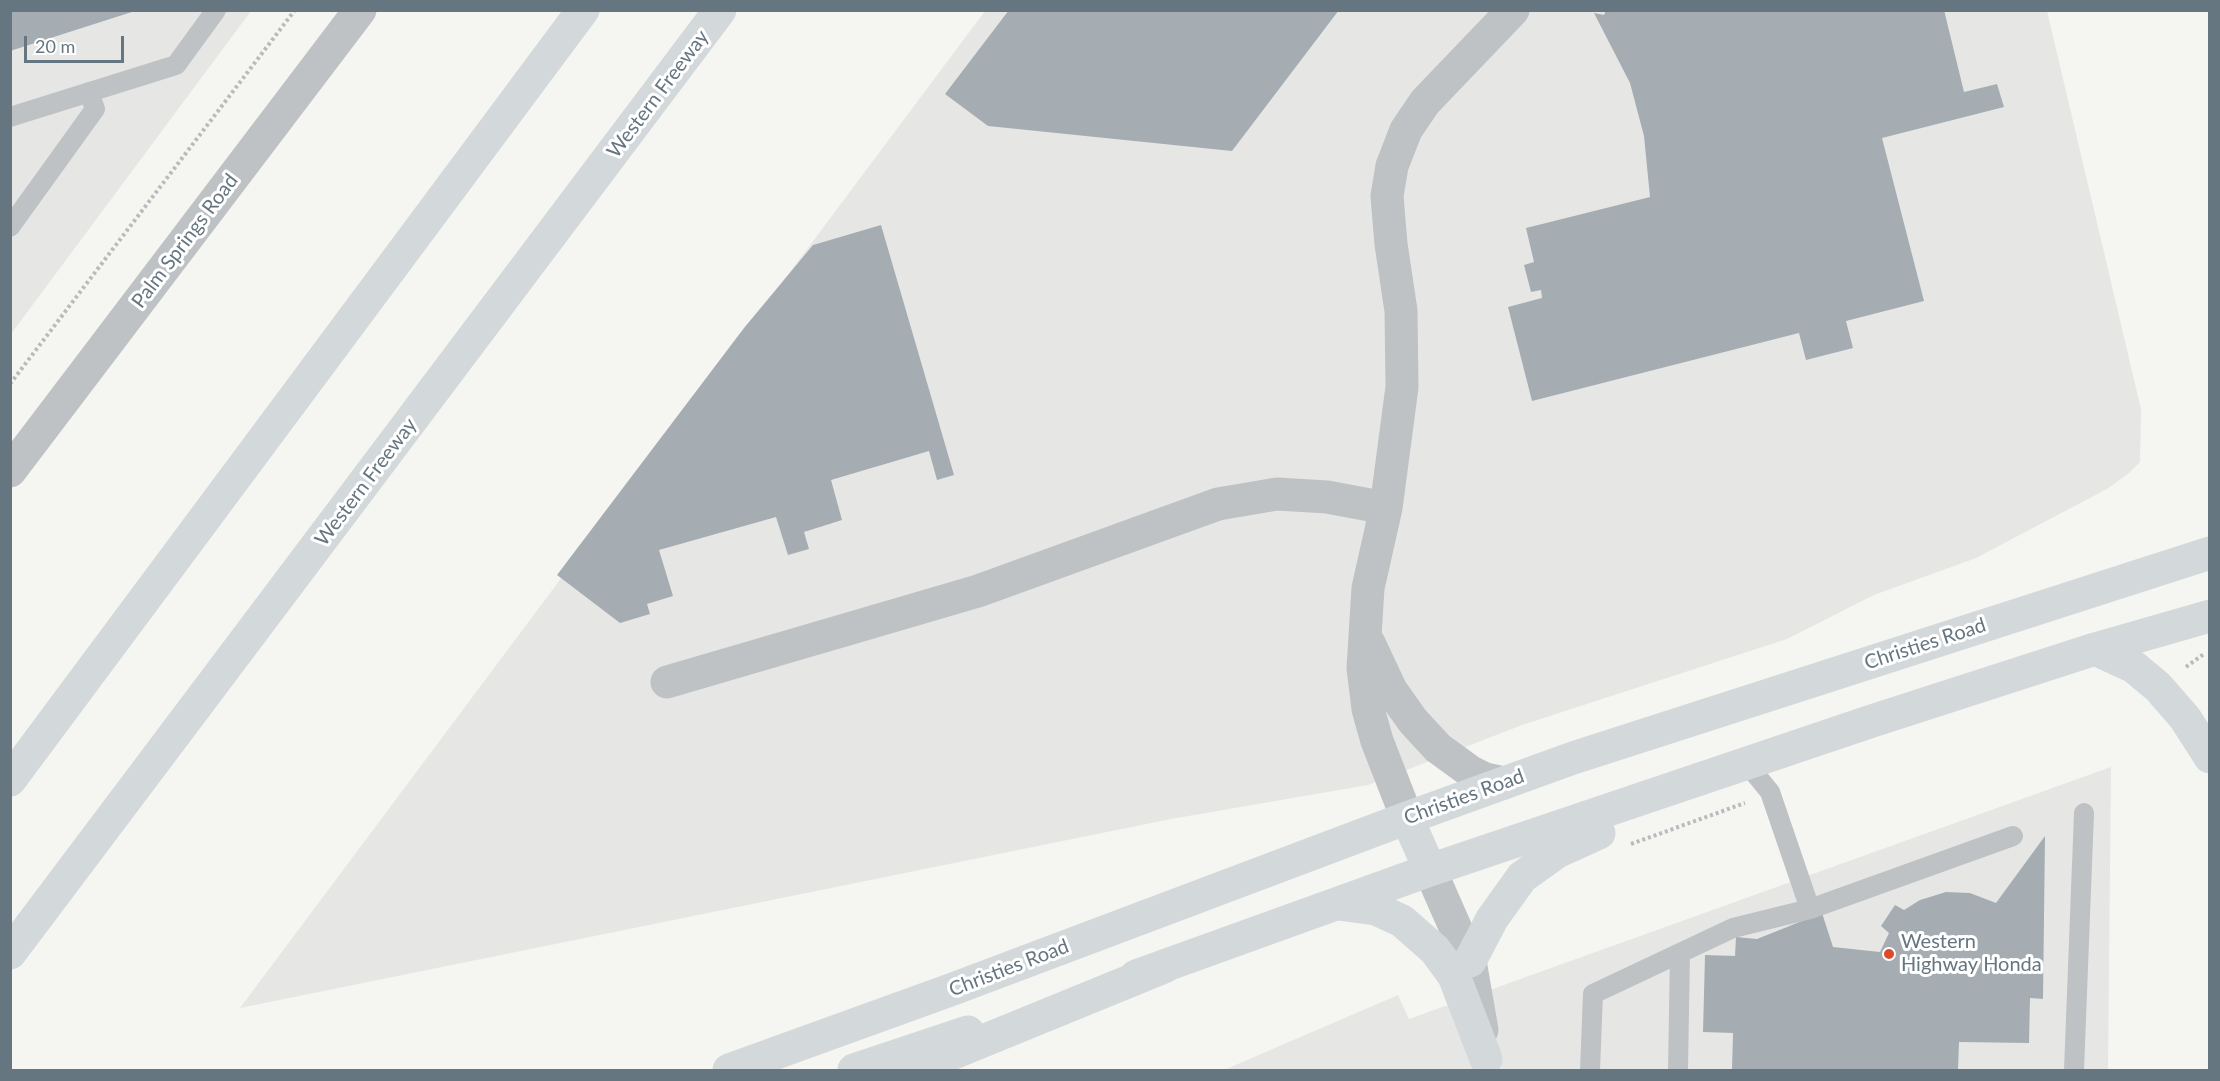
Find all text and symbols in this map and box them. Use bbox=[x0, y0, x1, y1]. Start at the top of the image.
scale bar bbox=[27, 24, 128, 62]
street label: Western Freeway bbox=[602, 25, 714, 163]
text: 20 m bbox=[35, 35, 75, 57]
street label: Palm Springs Road bbox=[127, 169, 243, 313]
street label: Western Freeway bbox=[310, 413, 422, 551]
street label: Christies Road bbox=[1861, 613, 1989, 675]
street label: Christies Road bbox=[1401, 764, 1527, 830]
place label: Western Highway Honda bbox=[1901, 930, 2042, 977]
street label: Christies Road bbox=[946, 934, 1072, 1002]
marker: Western Highway Honda bbox=[1882, 947, 1896, 961]

